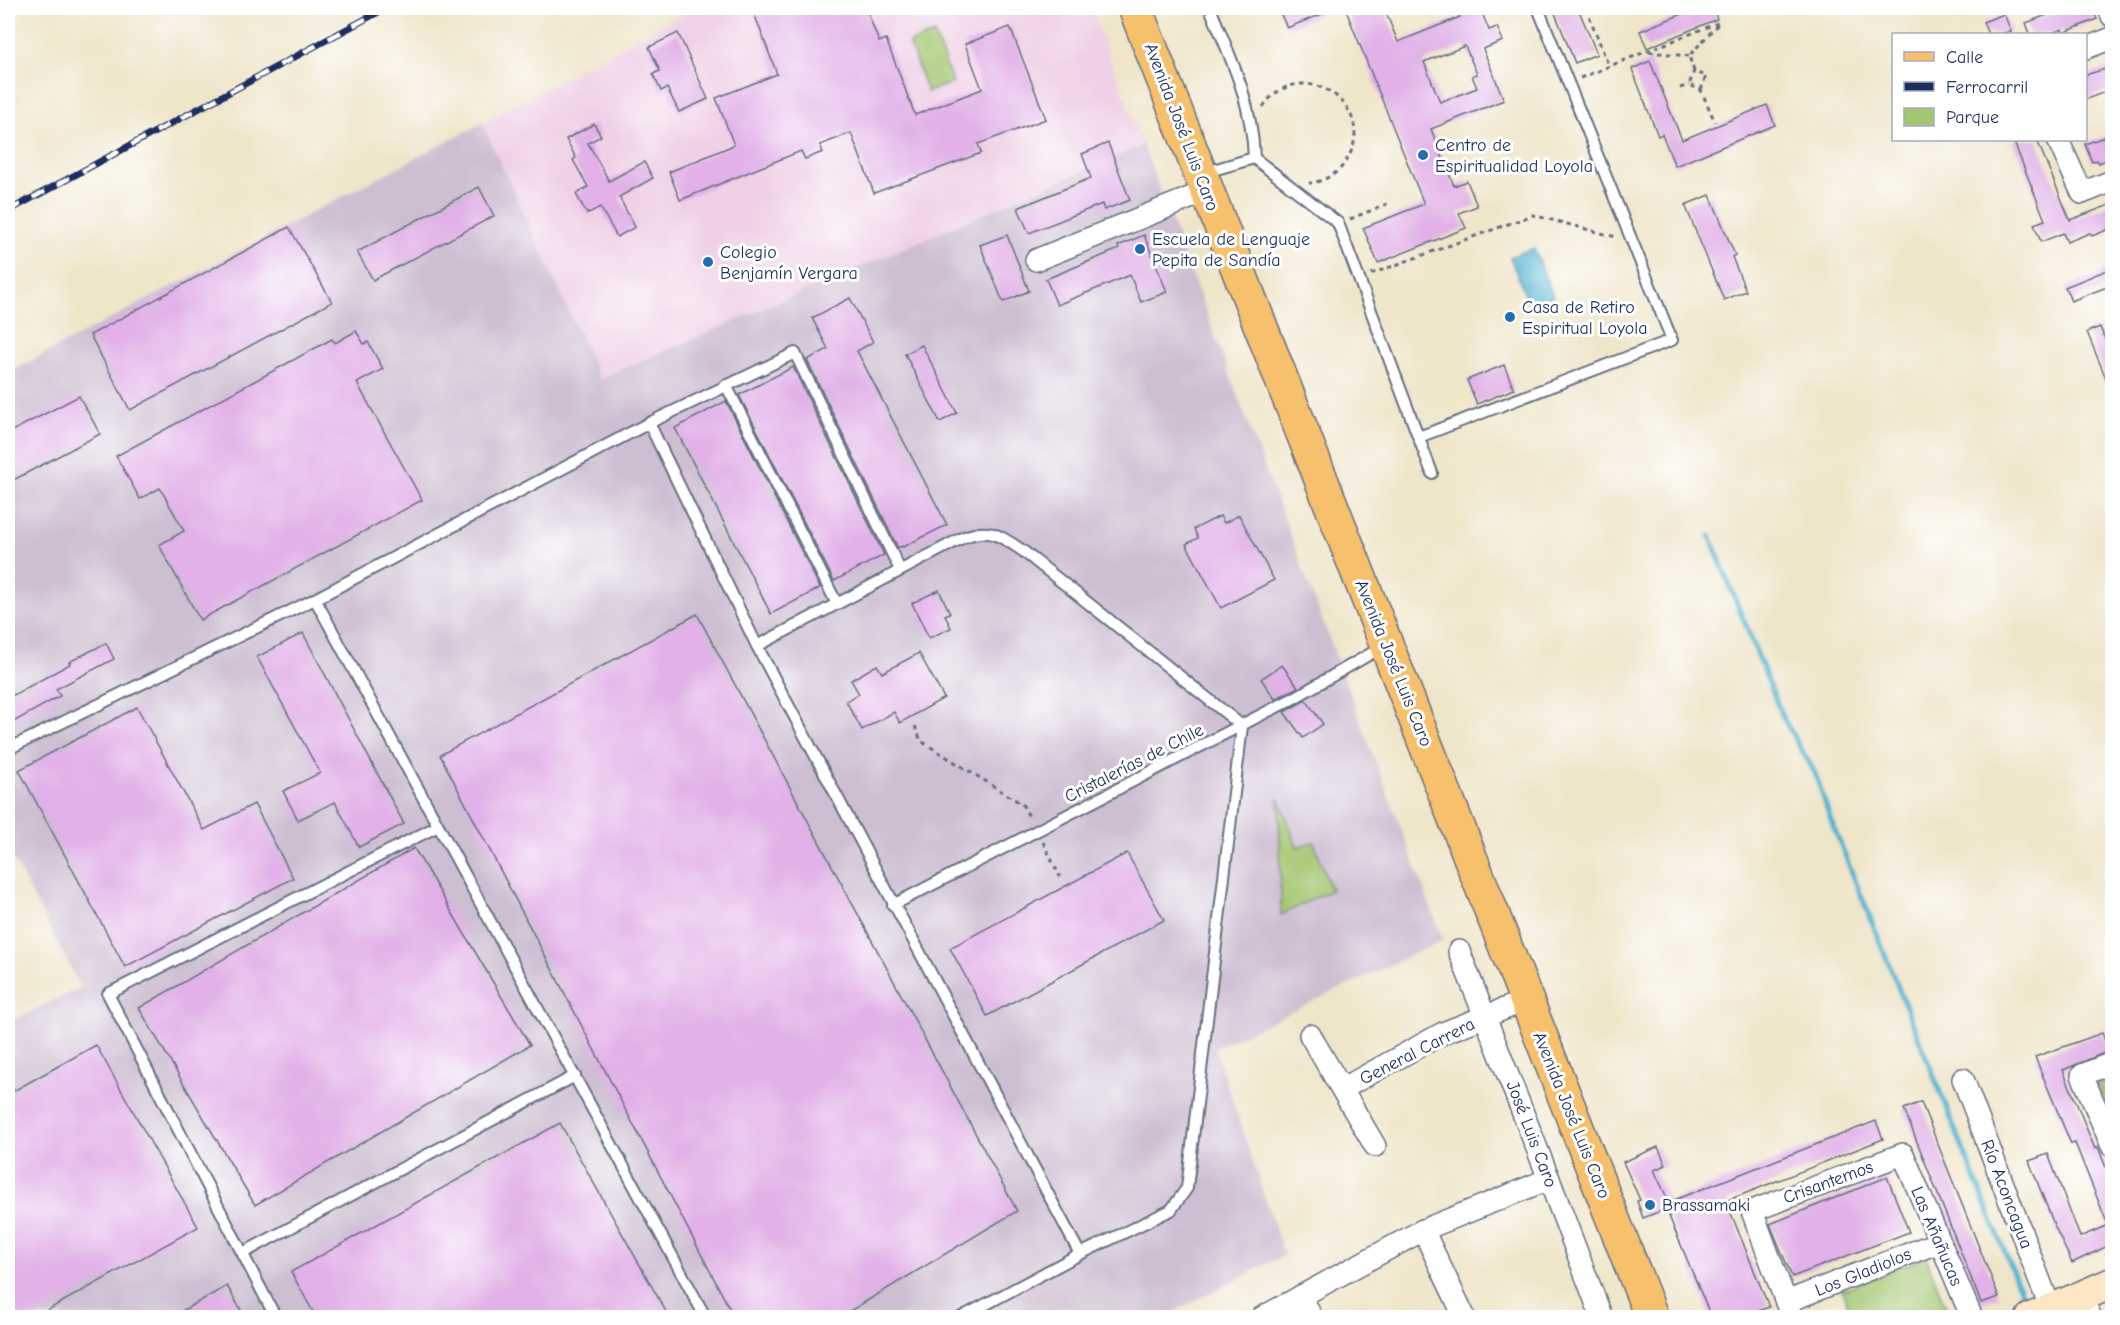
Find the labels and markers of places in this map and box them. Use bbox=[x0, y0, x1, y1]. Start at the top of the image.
place label: Centro de Espiritualidad Loyola bbox=[1435, 135, 1593, 177]
marker: Centro de Espiritualidad Loyola bbox=[1416, 148, 1430, 162]
place label: Escuela de Lenguaje Pepita de Sandía bbox=[1152, 229, 1310, 271]
place label: Colegio Benjamín Vergara bbox=[720, 242, 858, 284]
marker: Escuela de Lenguaje Pepita de Sandía bbox=[1133, 242, 1147, 256]
marker: Colegio Benjamín Vergara bbox=[701, 255, 715, 269]
place label: Casa de Retiro Espiritual Loyola bbox=[1522, 297, 1647, 339]
marker: Casa de Retiro Espiritual Loyola bbox=[1503, 310, 1517, 324]
place label: Brassamaki bbox=[1662, 1195, 1750, 1216]
marker: Brassamaki bbox=[1643, 1198, 1657, 1212]

